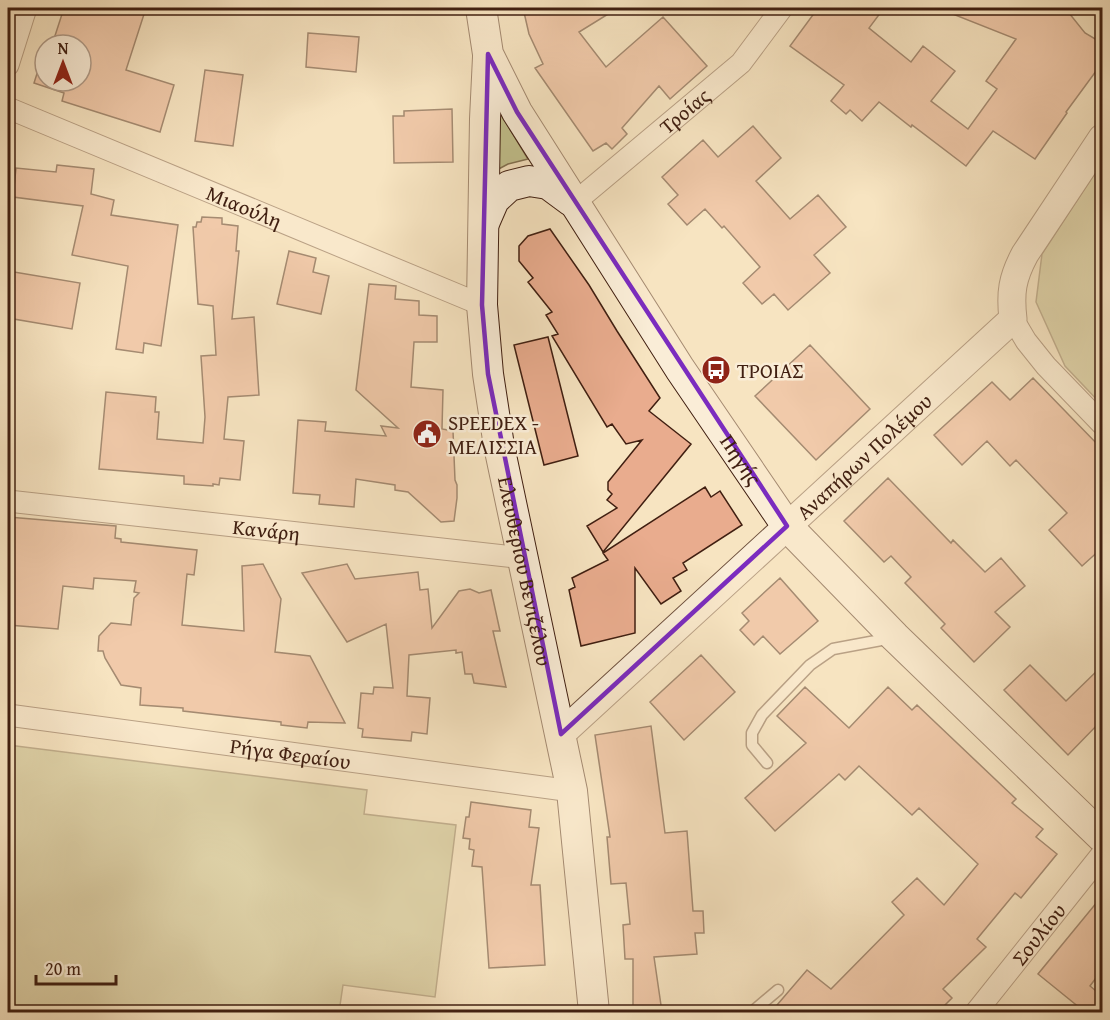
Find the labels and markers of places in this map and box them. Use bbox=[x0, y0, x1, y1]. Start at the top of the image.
bus stop icon: ΤΡΟΙΑΣ bbox=[700, 354, 732, 386]
place label: ΤΡΟΙΑΣ bbox=[737, 355, 803, 386]
place label: SPEEDEX - ΜΕΛΙΣΣΙΑ bbox=[448, 407, 539, 462]
public building icon: SPEEDEX - ΜΕΛΙΣΣΙΑ bbox=[411, 418, 443, 450]

